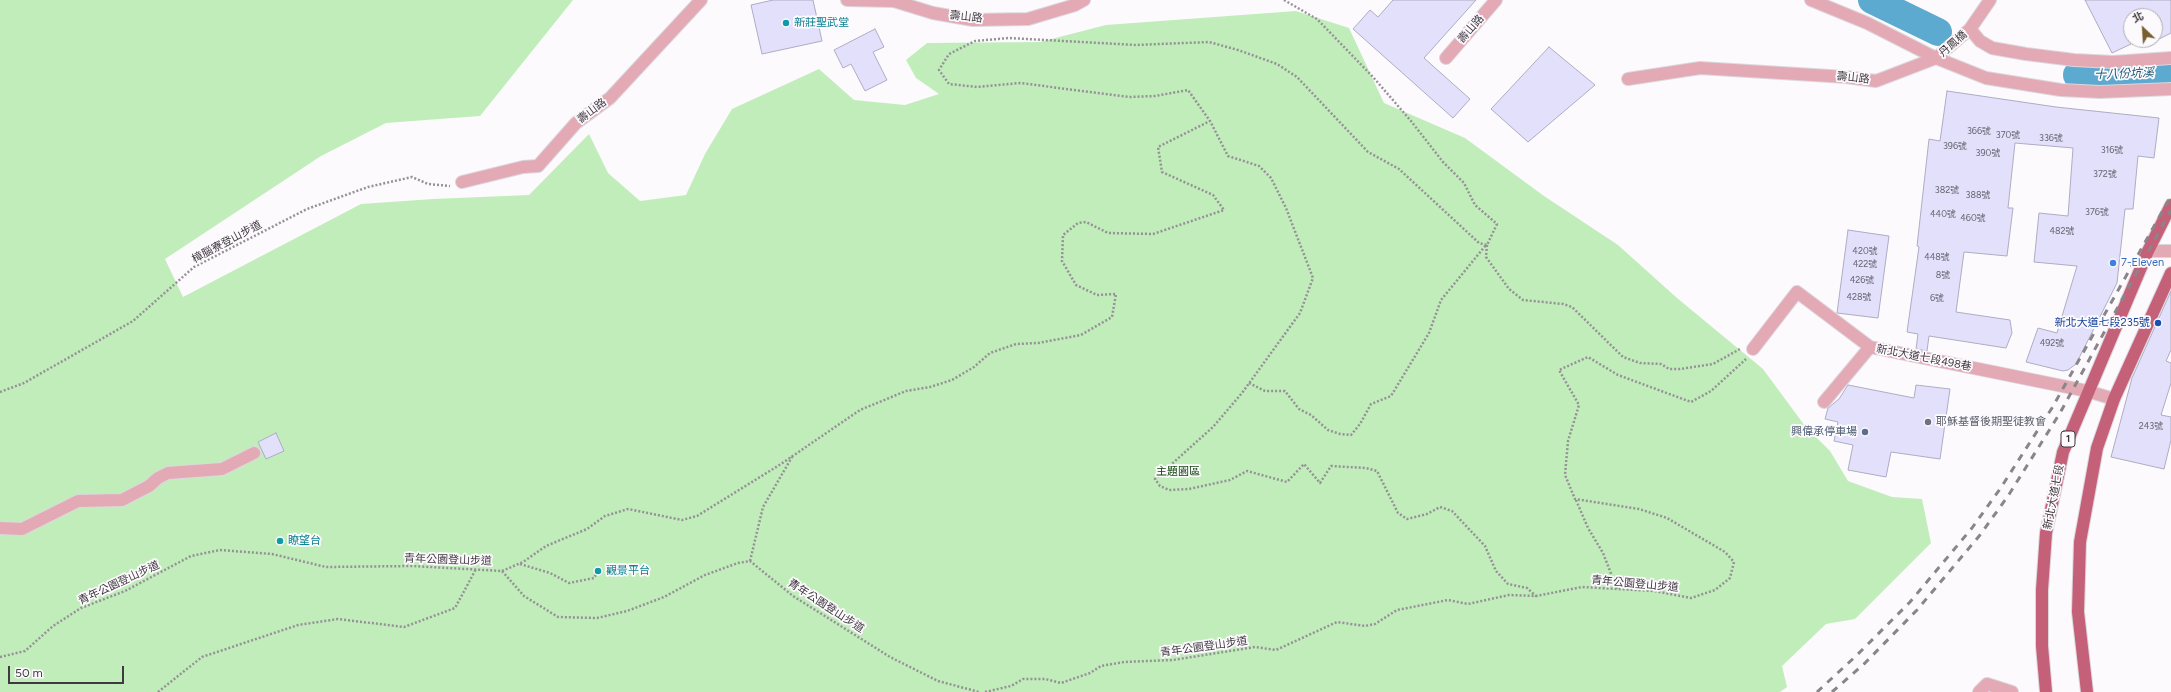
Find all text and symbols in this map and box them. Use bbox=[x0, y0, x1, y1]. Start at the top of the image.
north arrow bbox=[2123, 8, 2163, 48]
street label: 壽山路 bbox=[949, 9, 983, 25]
text: 北 bbox=[2130, 9, 2146, 26]
street label: 壽山路 bbox=[1455, 12, 1487, 46]
place label: 新莊聖武堂 bbox=[794, 16, 849, 30]
marker: 新莊聖武堂 bbox=[781, 18, 791, 28]
street label: 丹鳳橋 bbox=[1936, 28, 1970, 60]
water label: 十八份坑溪 bbox=[2094, 66, 2154, 82]
street label: 壽山路 bbox=[1836, 70, 1870, 86]
street label: 壽山路 bbox=[575, 96, 609, 126]
house number: 366號 bbox=[1967, 126, 1991, 136]
house number: 370號 bbox=[1996, 130, 2020, 140]
house number: 336號 bbox=[2039, 133, 2063, 143]
house number: 396號 bbox=[1943, 141, 1967, 151]
house number: 316號 bbox=[2101, 145, 2123, 155]
house number: 390號 bbox=[1976, 148, 2000, 158]
house number: 372號 bbox=[2093, 169, 2117, 179]
house number: 382號 bbox=[1935, 185, 1959, 195]
house number: 388號 bbox=[1966, 190, 1990, 200]
house number: 376號 bbox=[2085, 207, 2109, 217]
house number: 440號 bbox=[1930, 209, 1956, 219]
house number: 460號 bbox=[1960, 213, 1986, 223]
street label: 樟腦寮登山步道 bbox=[190, 218, 264, 266]
house number: 482號 bbox=[2049, 226, 2075, 236]
house number: 420號 bbox=[1852, 246, 1878, 256]
house number: 448號 bbox=[1924, 252, 1950, 262]
place label: 7-Eleven bbox=[2121, 256, 2164, 270]
marker: 7-Eleven bbox=[2108, 258, 2118, 268]
house number: 422號 bbox=[1853, 259, 1877, 269]
house number: 8號 bbox=[1936, 270, 1950, 280]
house number: 426號 bbox=[1850, 275, 1874, 285]
house number: 428號 bbox=[1846, 292, 1872, 302]
house number: 6號 bbox=[1930, 293, 1944, 303]
place label: 新北大道七段235號 bbox=[2055, 316, 2150, 330]
marker: 新北大道七段235號 bbox=[2153, 318, 2163, 328]
house number: 492號 bbox=[2040, 338, 2064, 348]
street label: 新北大道七段498巷 bbox=[1875, 342, 1973, 374]
place label: 耶穌基督後期聖徒教會 bbox=[1936, 415, 2046, 429]
marker: 耶穌基督後期聖徒教會 bbox=[1923, 417, 1933, 427]
house number: 243號 bbox=[2139, 421, 2163, 431]
place label: 興偉承停車場 bbox=[1791, 425, 1857, 439]
marker: 興偉承停車場 bbox=[1860, 427, 1870, 437]
road number: 1 bbox=[2061, 431, 2075, 447]
street label: 新北大道七段 bbox=[2041, 463, 2067, 531]
park label: 主題園區 bbox=[1156, 465, 1200, 479]
place label: 瞭望台 bbox=[288, 534, 321, 548]
marker: 瞭望台 bbox=[275, 536, 285, 546]
street label: 青年公園登山步道 bbox=[404, 552, 492, 568]
street label: 青年公園登山步道 bbox=[76, 558, 162, 608]
place label: 觀景平台 bbox=[606, 564, 650, 578]
marker: 觀景平台 bbox=[593, 566, 603, 576]
street label: 青年公園登山步道 bbox=[1591, 574, 1679, 594]
street label: 青年公園登山步道 bbox=[786, 577, 866, 635]
street label: 青年公園登山步道 bbox=[1160, 634, 1248, 660]
scale bar bbox=[10, 658, 126, 684]
text: 50 m bbox=[15, 666, 43, 680]

